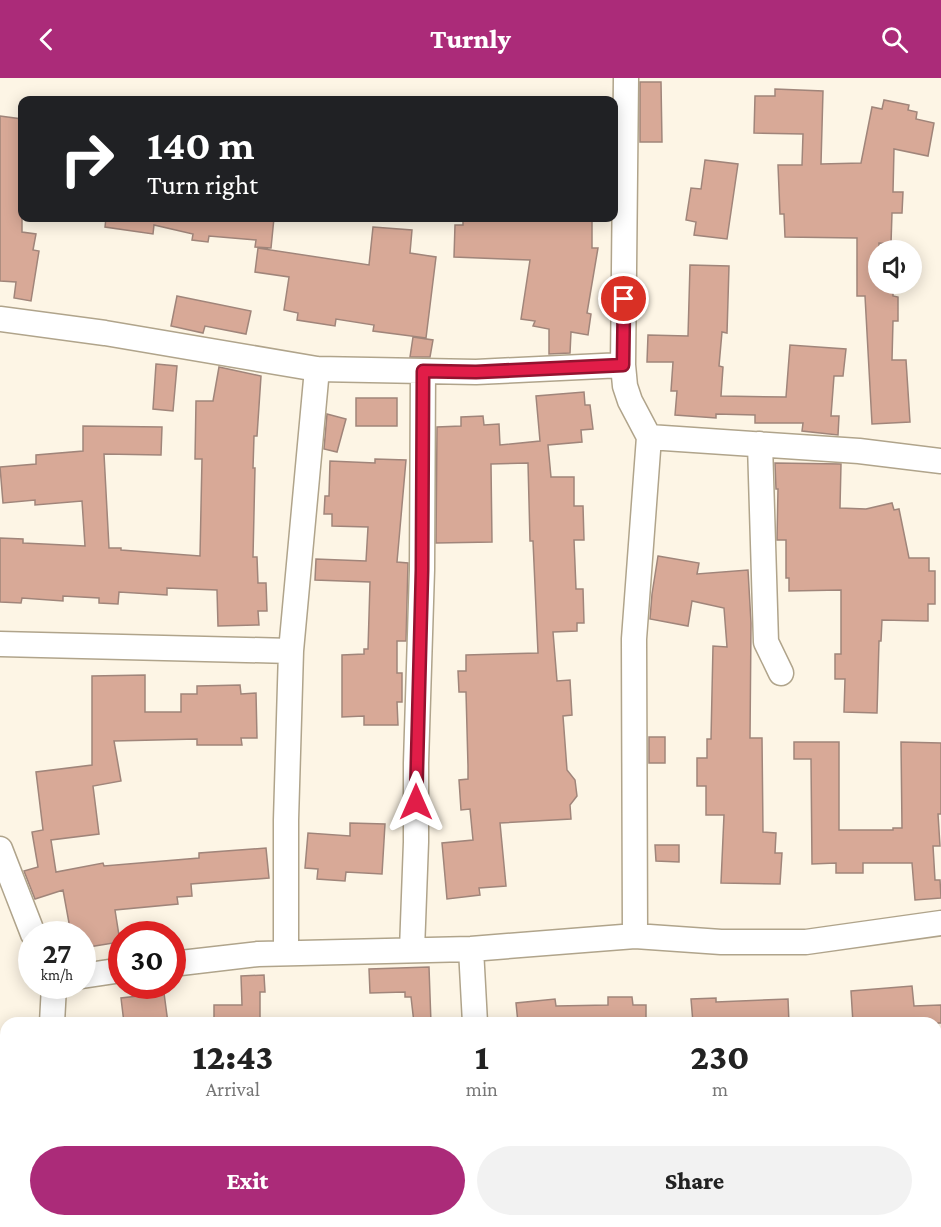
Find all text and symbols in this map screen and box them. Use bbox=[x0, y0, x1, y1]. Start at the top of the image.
icon: back bbox=[30, 23, 63, 56]
icon: search bbox=[878, 23, 911, 56]
text: Turnly bbox=[430, 24, 511, 54]
icon: right bbox=[48, 120, 126, 198]
text: 140 m bbox=[147, 121, 255, 168]
text: Turn right bbox=[147, 170, 258, 200]
map controls bbox=[868, 240, 922, 294]
button: sound bbox=[868, 240, 922, 294]
pin bbox=[598, 273, 649, 324]
icon: arrive bbox=[607, 282, 640, 315]
position arrow bbox=[384, 770, 448, 834]
speed limit sign: 30 bbox=[108, 921, 186, 999]
text: 27 bbox=[42, 936, 72, 969]
text: km/h bbox=[41, 967, 73, 983]
text: 12:43 bbox=[192, 1037, 273, 1077]
text: 1 bbox=[475, 1037, 489, 1077]
text: 230 bbox=[690, 1037, 750, 1077]
text: Arrival bbox=[206, 1078, 260, 1100]
text: min bbox=[466, 1078, 498, 1100]
text: m bbox=[712, 1078, 728, 1100]
button: Exit bbox=[30, 1146, 465, 1215]
button: Share bbox=[477, 1146, 912, 1215]

